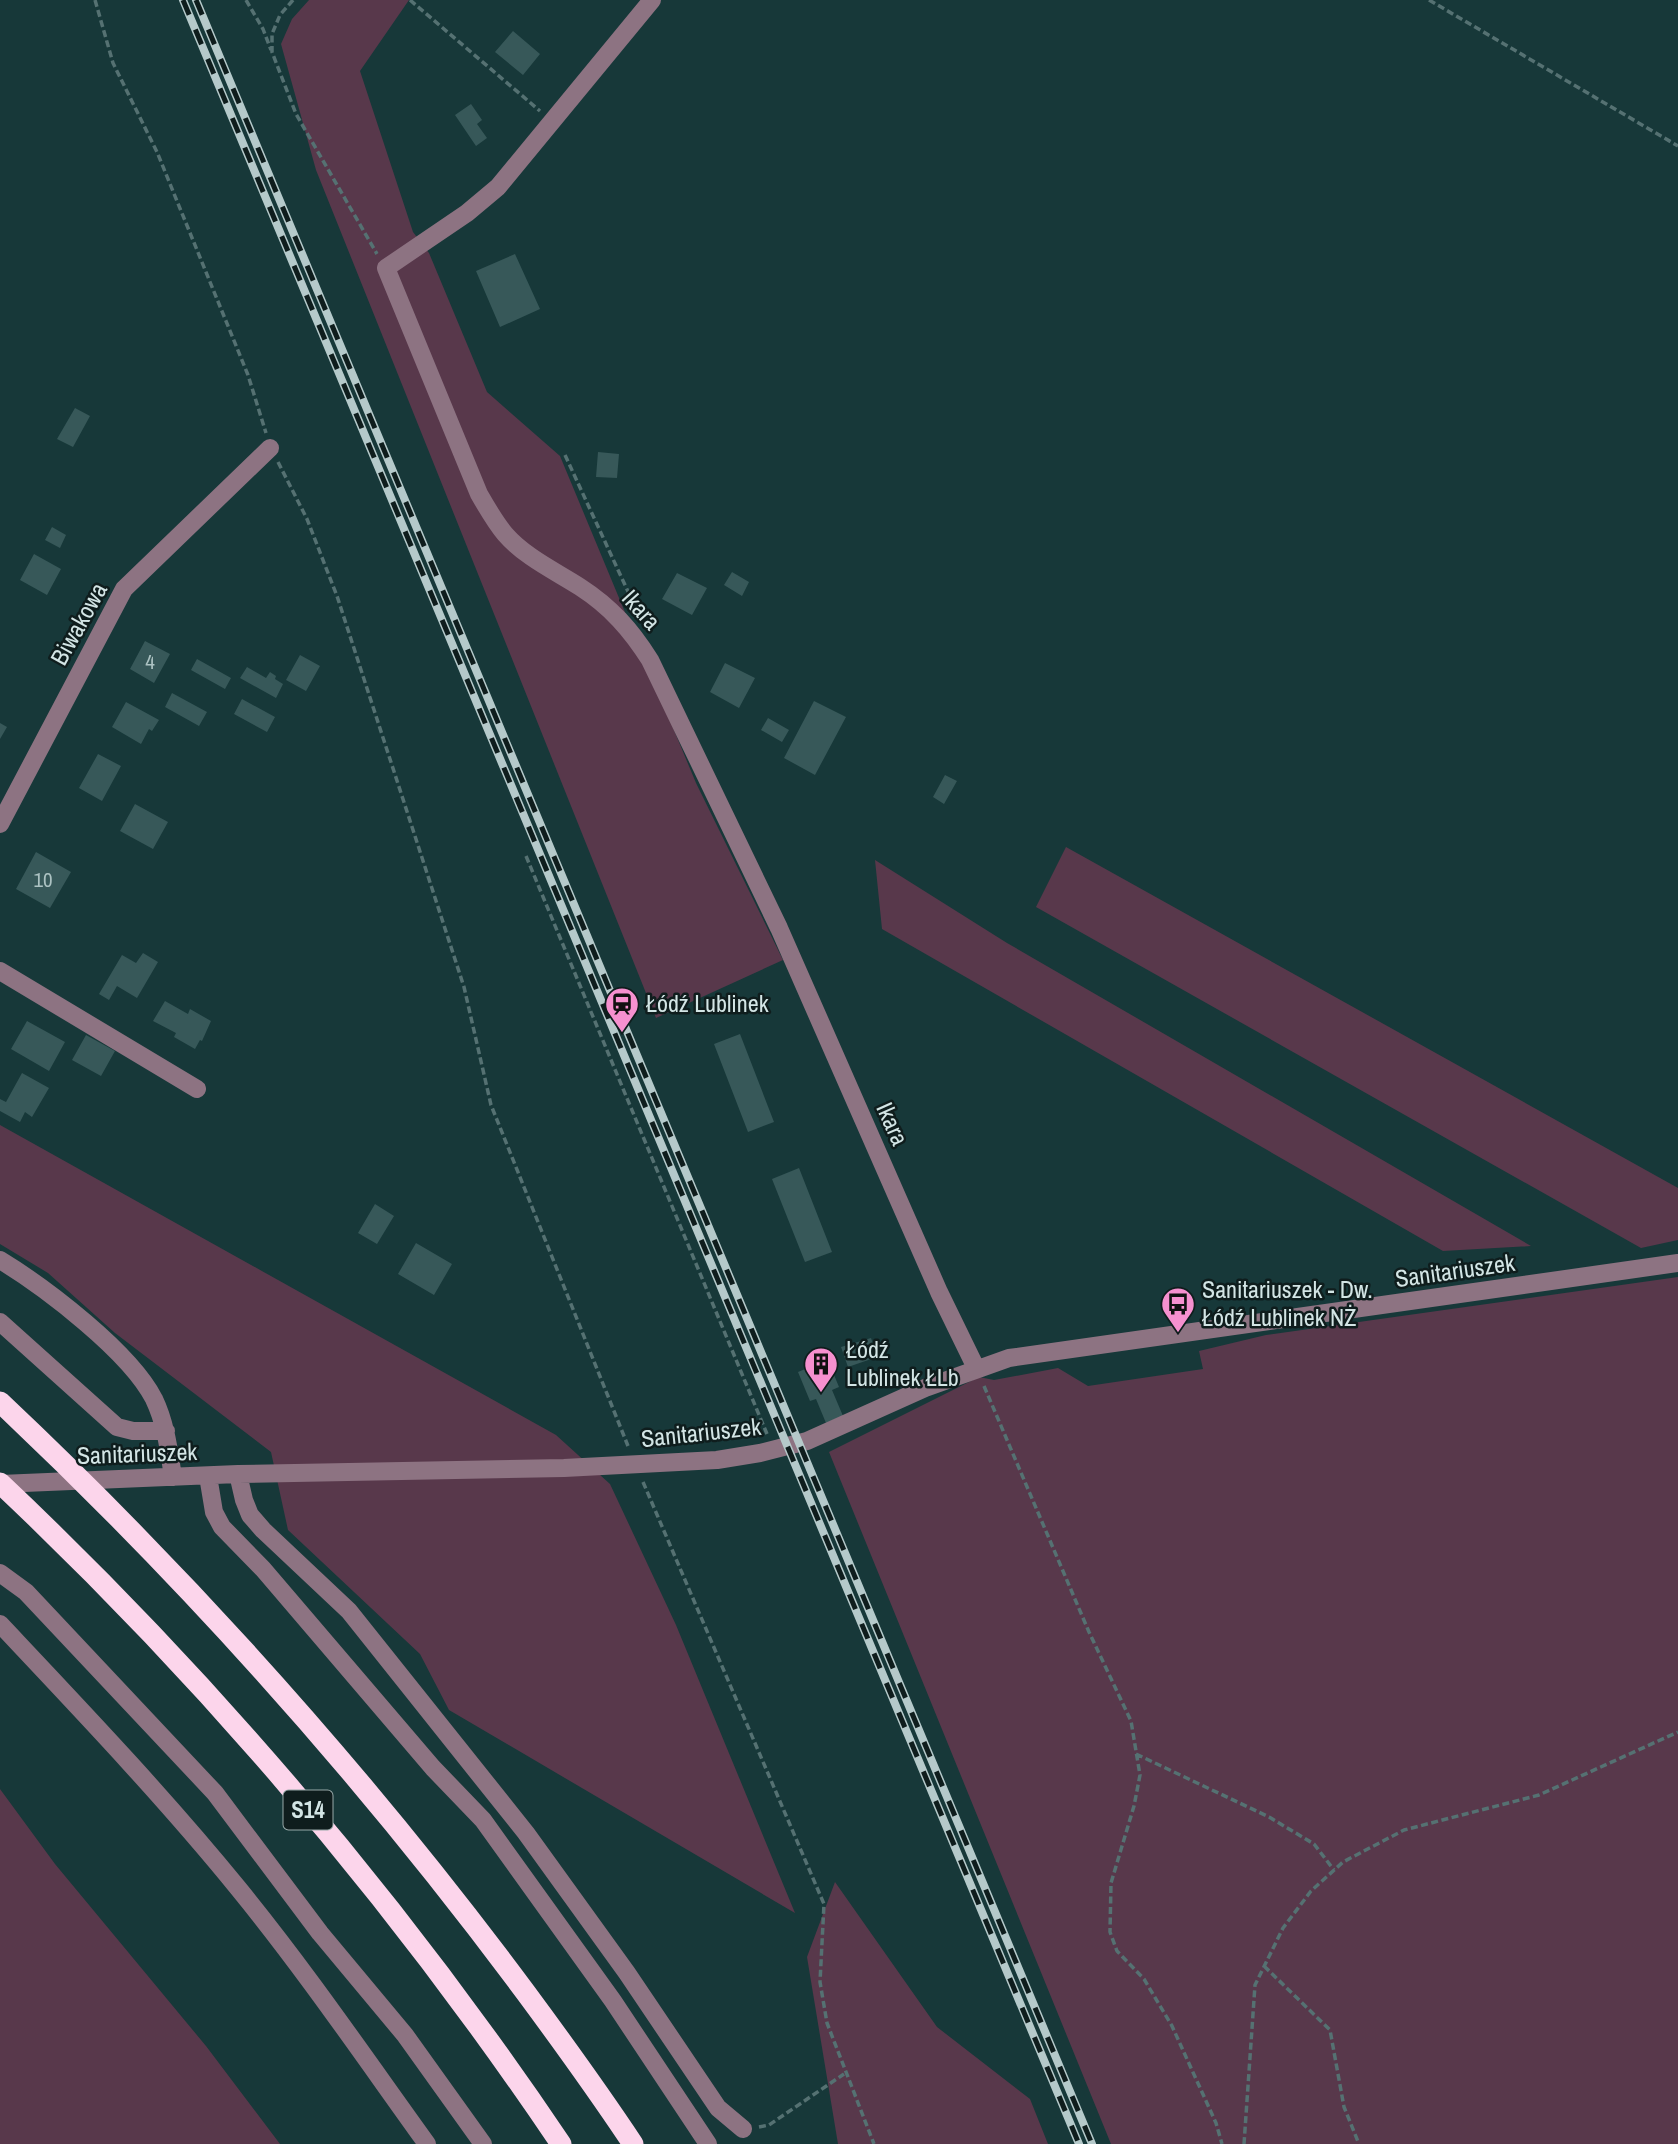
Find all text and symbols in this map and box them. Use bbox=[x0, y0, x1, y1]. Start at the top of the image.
street label: Biwakowa bbox=[42, 576, 114, 671]
street label: Ikara bbox=[615, 582, 668, 636]
house number: 4 bbox=[145, 647, 155, 676]
house number: 10 bbox=[33, 865, 53, 894]
station icon: Łódź Lublinek bbox=[603, 985, 641, 1034]
place label: Łódź Lublinek bbox=[646, 987, 769, 1019]
street label: Ikara bbox=[869, 1097, 916, 1150]
street label: Sanitariuszek bbox=[1393, 1246, 1517, 1294]
place label: Sanitariuszek - Dw. Łódź Lublinek NŻ bbox=[1202, 1273, 1373, 1333]
bus stop icon: Sanitariuszek - Dw. Łódź Lublinek NŻ bbox=[1159, 1285, 1197, 1334]
place label: Łódź Lublinek ŁLb bbox=[846, 1333, 959, 1393]
building icon: Łódź Lublinek ŁLb bbox=[802, 1345, 840, 1394]
street label: Sanitariuszek bbox=[639, 1410, 763, 1454]
street label: Sanitariuszek bbox=[76, 1435, 198, 1471]
road number: S14 bbox=[284, 1790, 332, 1829]

